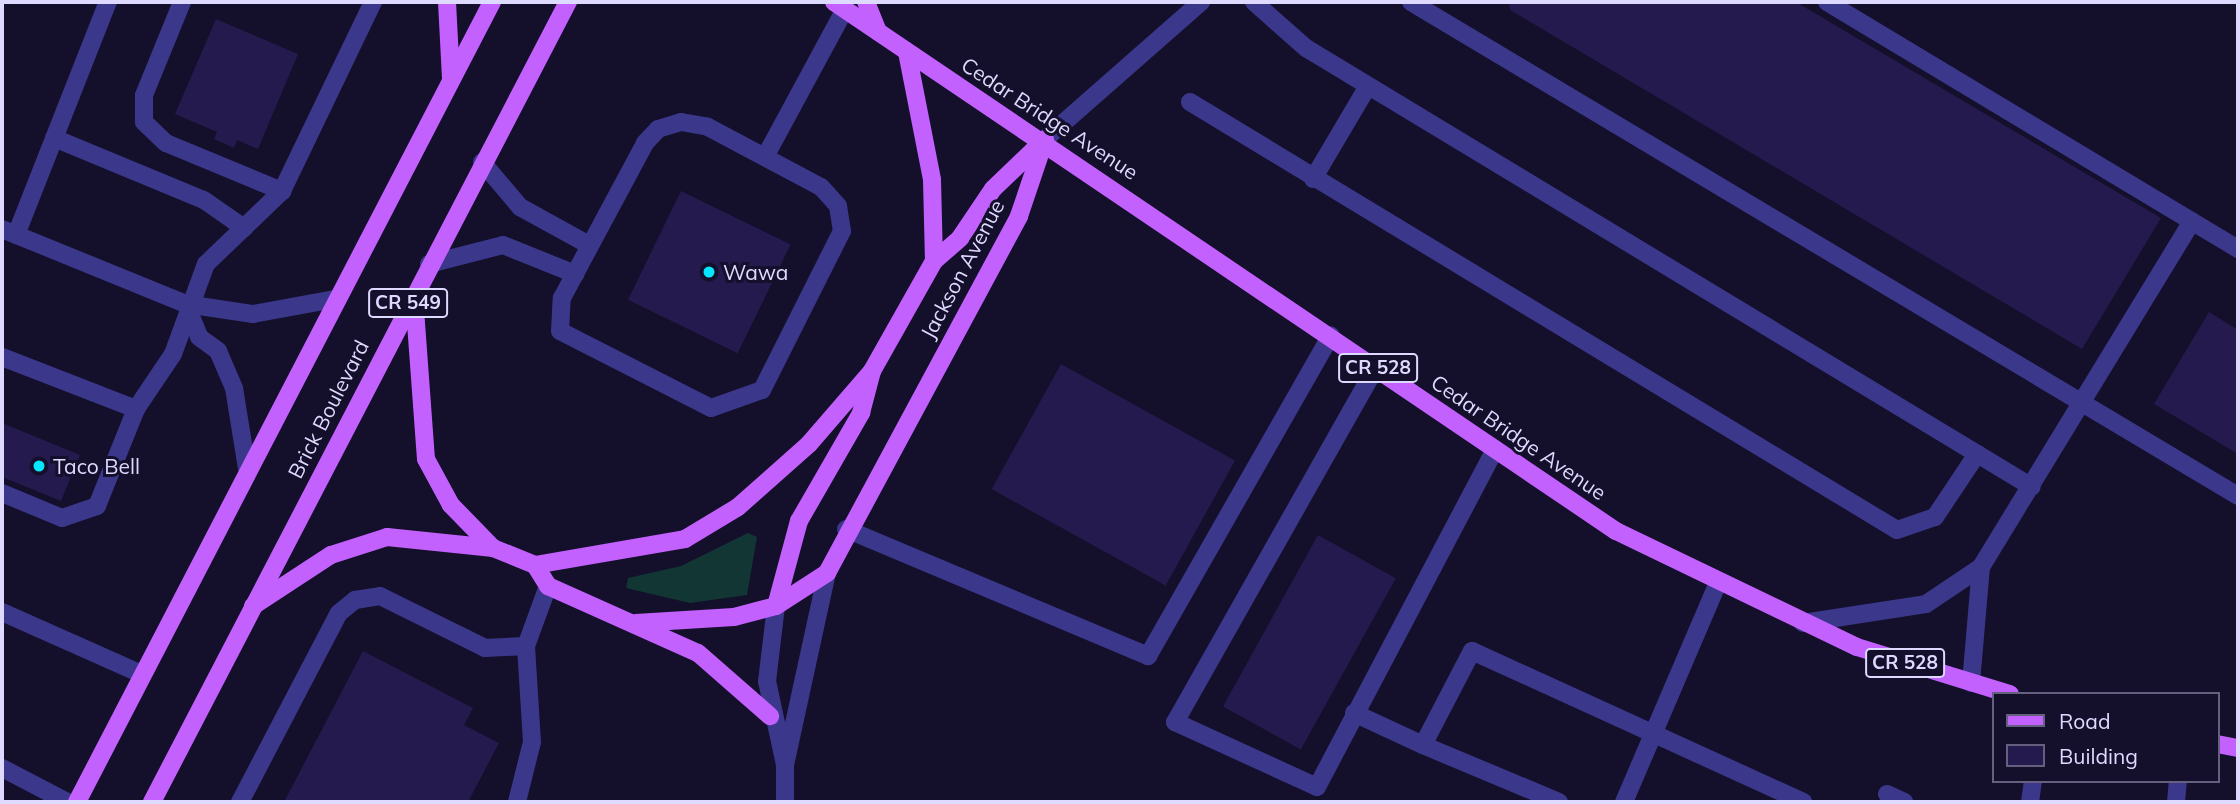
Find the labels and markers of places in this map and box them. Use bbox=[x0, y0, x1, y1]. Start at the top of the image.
place label: Wawa bbox=[723, 259, 788, 285]
marker: Wawa bbox=[701, 264, 717, 280]
place label: Taco Bell bbox=[53, 453, 140, 479]
marker: Taco Bell bbox=[31, 458, 47, 474]

